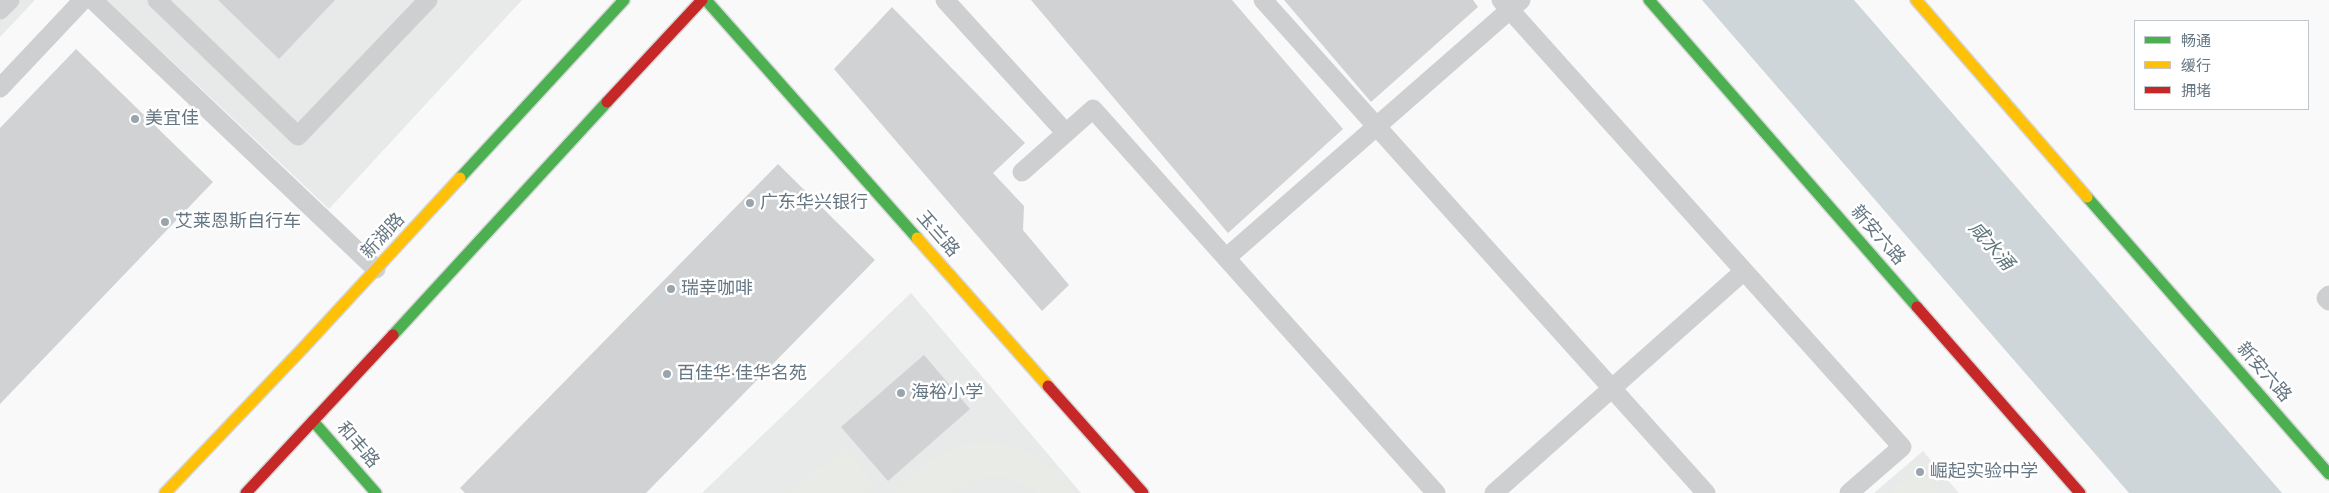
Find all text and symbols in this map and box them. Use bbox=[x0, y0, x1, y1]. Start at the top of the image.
legend bbox=[2134, 20, 2309, 110]
text: 畅通 bbox=[2181, 34, 2211, 49]
text: 缓行 bbox=[2181, 59, 2211, 74]
text: 拥堵 bbox=[2181, 84, 2211, 99]
place label: 美宜佳 bbox=[145, 108, 199, 130]
marker: 美宜佳 bbox=[129, 113, 141, 125]
place label: 广东华兴银行 bbox=[760, 192, 868, 214]
marker: 广东华兴银行 bbox=[744, 197, 756, 209]
street label: 新安六路 bbox=[1846, 201, 1910, 269]
street label: 玉兰路 bbox=[912, 207, 964, 261]
street label: 新湖路 bbox=[357, 209, 409, 263]
place label: 艾莱恩斯自行车 bbox=[175, 211, 301, 233]
marker: 艾莱恩斯自行车 bbox=[159, 216, 171, 228]
water label: 咸水涌 bbox=[1964, 217, 2018, 275]
place label: 瑞幸咖啡 bbox=[681, 278, 753, 300]
marker: 瑞幸咖啡 bbox=[665, 283, 677, 295]
street label: 新安六路 bbox=[2232, 338, 2296, 406]
place label: 百佳华·佳华名苑 bbox=[677, 363, 807, 385]
marker: 百佳华·佳华名苑 bbox=[661, 368, 673, 380]
place label: 海裕小学 bbox=[911, 382, 983, 404]
marker: 海裕小学 bbox=[895, 387, 907, 399]
street label: 和丰路 bbox=[332, 418, 384, 472]
place label: 崛起实验中学 bbox=[1930, 461, 2038, 483]
marker: 崛起实验中学 bbox=[1914, 466, 1926, 478]

